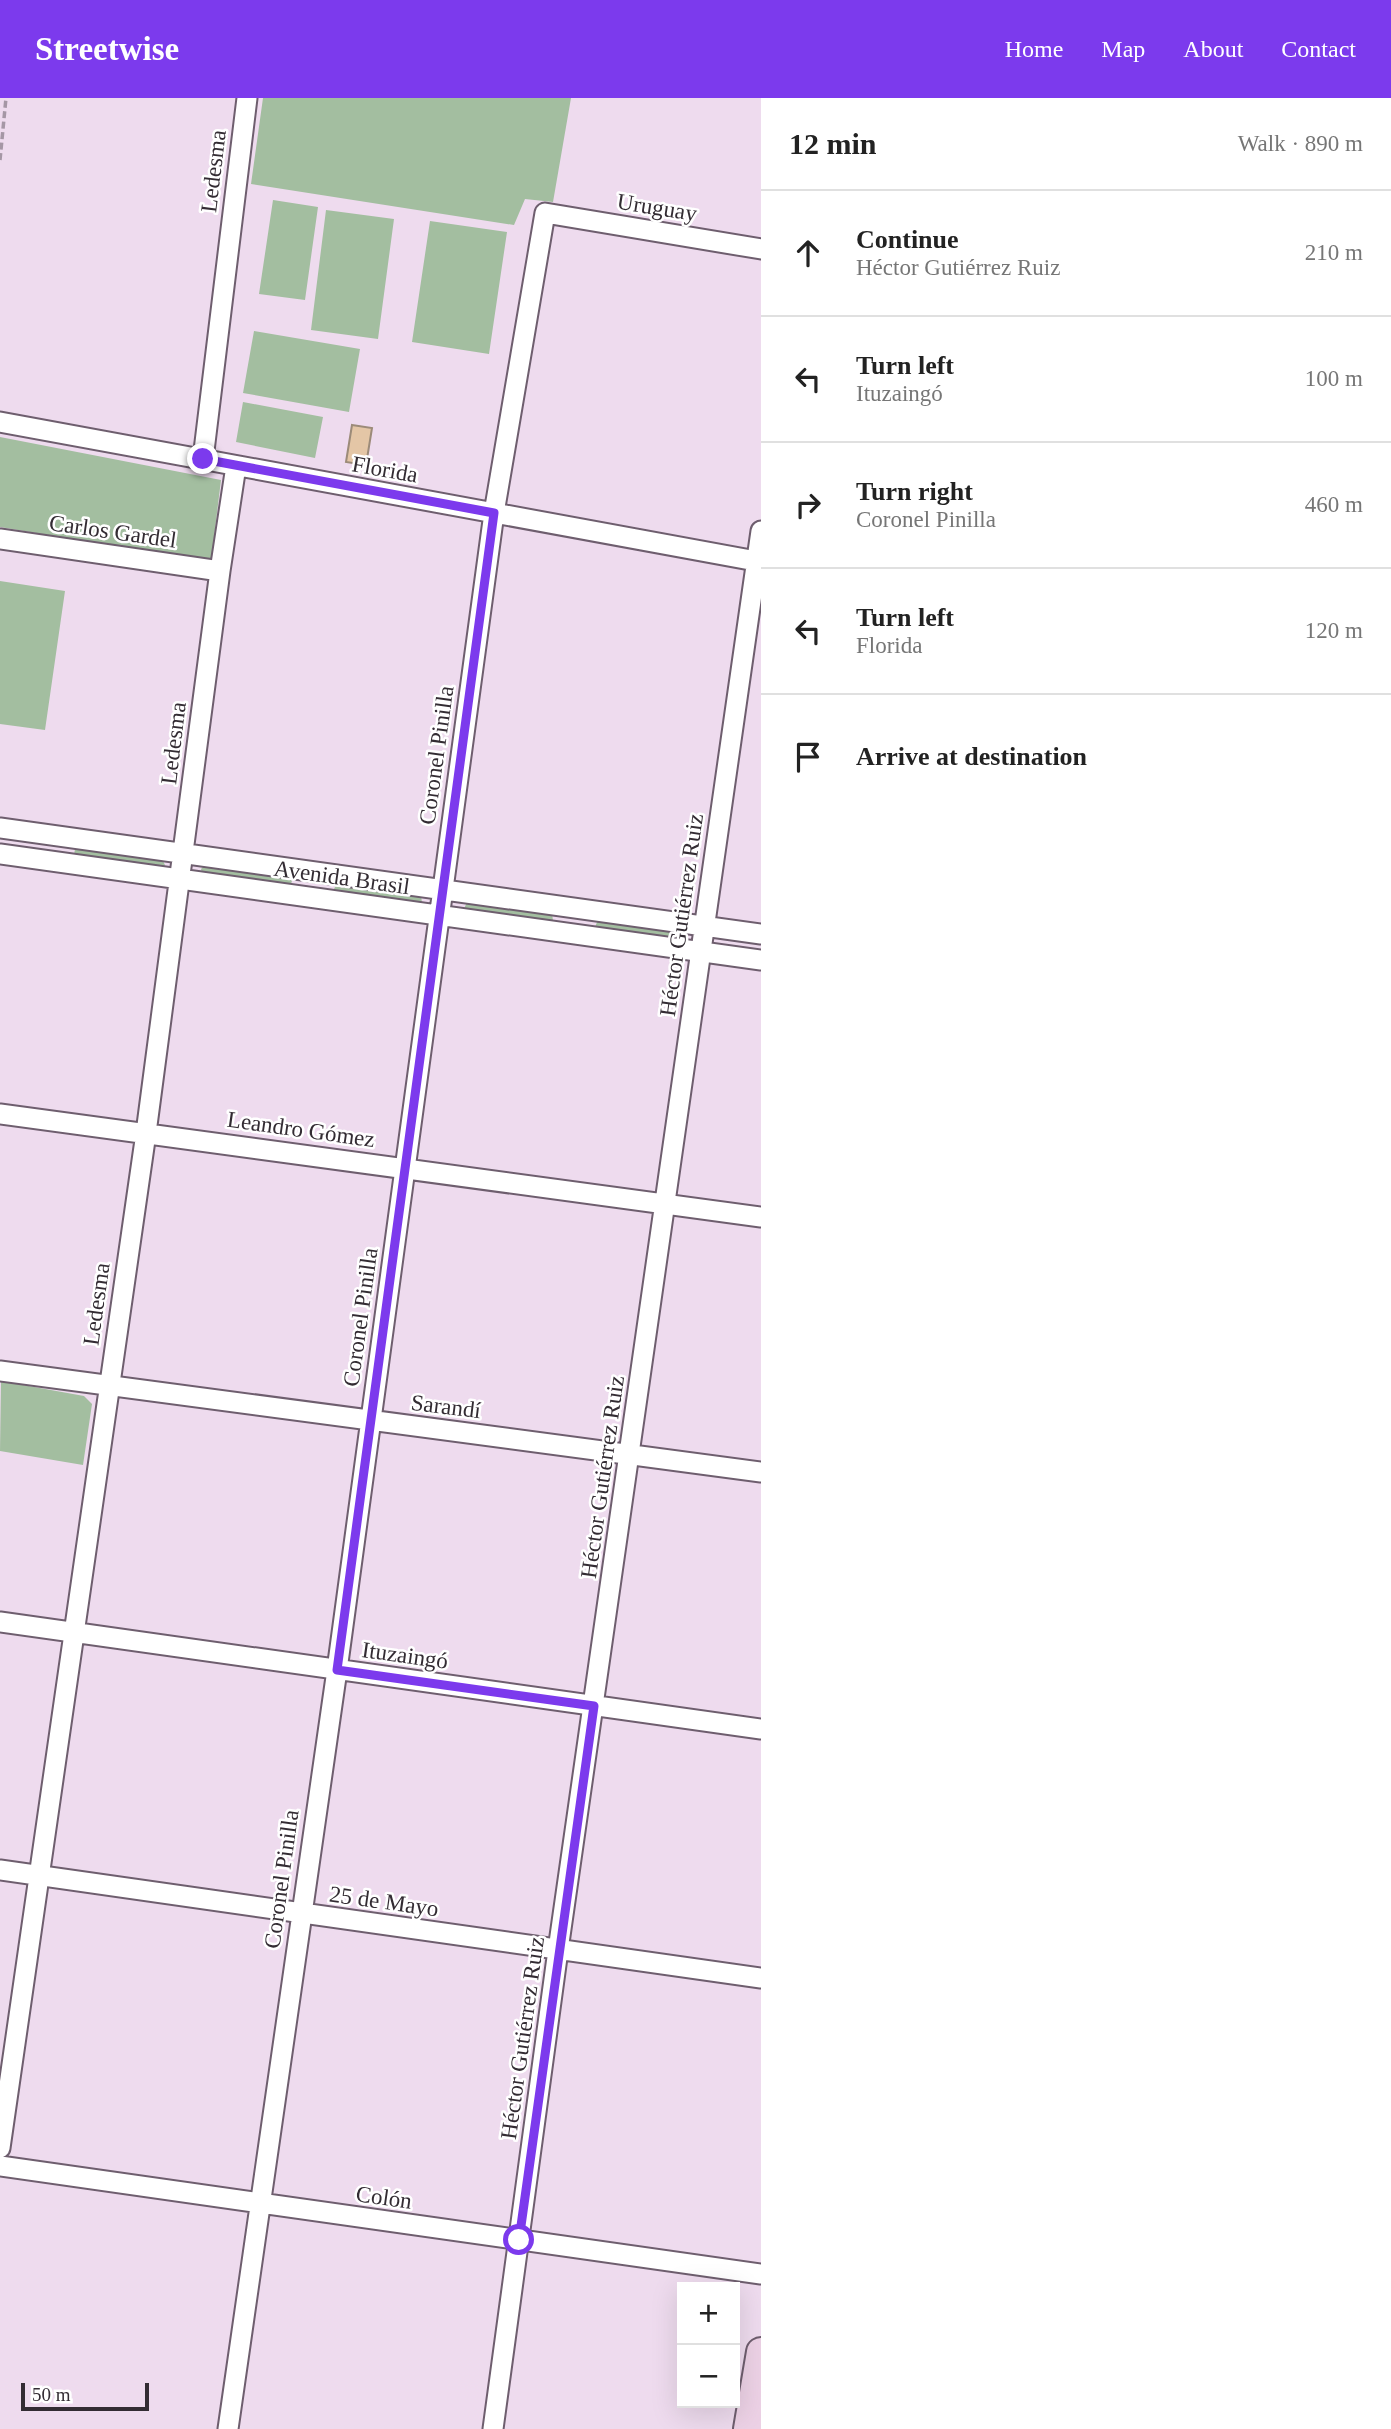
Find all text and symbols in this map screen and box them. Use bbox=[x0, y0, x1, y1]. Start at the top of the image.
text: Streetwise bbox=[35, 31, 179, 67]
text: Home bbox=[1005, 36, 1063, 62]
text: Map bbox=[1101, 36, 1145, 62]
text: About bbox=[1183, 36, 1243, 62]
text: Contact bbox=[1281, 36, 1356, 62]
text: 12 min bbox=[789, 127, 877, 160]
street label: Ledesma bbox=[196, 128, 231, 214]
text: Walk · 890 m bbox=[1238, 131, 1363, 156]
street label: Uruguay bbox=[615, 189, 699, 226]
text: Continue bbox=[856, 225, 959, 254]
icon: ahead bbox=[789, 234, 827, 272]
text: 210 m bbox=[1305, 240, 1363, 265]
text: Héctor Gutiérrez Ruiz bbox=[856, 255, 1060, 280]
text: Turn left bbox=[856, 351, 954, 380]
icon: left bbox=[789, 360, 827, 398]
text: 100 m bbox=[1305, 366, 1363, 391]
text: Ituzaingó bbox=[856, 381, 943, 406]
route end bbox=[187, 443, 218, 474]
street label: Florida bbox=[350, 451, 420, 488]
text: Turn right bbox=[856, 477, 973, 506]
icon: right bbox=[789, 486, 827, 524]
text: 460 m bbox=[1305, 492, 1363, 517]
text: Coronel Pinilla bbox=[856, 507, 996, 532]
street label: Carlos Gardel bbox=[48, 510, 178, 553]
text: Turn left bbox=[856, 603, 954, 632]
icon: left bbox=[789, 612, 827, 650]
text: 120 m bbox=[1305, 618, 1363, 643]
text: Florida bbox=[856, 633, 922, 658]
street label: Coronel Pinilla bbox=[414, 684, 459, 826]
street label: Ledesma bbox=[156, 700, 191, 786]
icon: arrive bbox=[789, 738, 827, 776]
text: Arrive at destination bbox=[856, 742, 1087, 771]
street label: Héctor Gutiérrez Ruiz bbox=[655, 812, 708, 1018]
street label: Avenida Brasil bbox=[272, 856, 411, 899]
street label: Leandro Gómez bbox=[226, 1107, 376, 1152]
street label: Coronel Pinilla bbox=[338, 1246, 383, 1388]
street label: Ledesma bbox=[78, 1261, 115, 1347]
street label: Héctor Gutiérrez Ruiz bbox=[576, 1374, 629, 1580]
street label: Sarandí bbox=[410, 1390, 483, 1423]
street label: Ituzaingó bbox=[360, 1637, 450, 1674]
street label: Coronel Pinilla bbox=[259, 1808, 304, 1950]
street label: 25 de Mayo bbox=[328, 1881, 440, 1922]
street label: Héctor Gutiérrez Ruiz bbox=[496, 1935, 549, 2141]
street label: Colón bbox=[354, 2181, 414, 2214]
route start bbox=[503, 2224, 534, 2255]
map controls bbox=[677, 2282, 740, 2408]
button: + bbox=[677, 2282, 740, 2345]
button: − bbox=[677, 2345, 740, 2408]
scale bar bbox=[21, 2380, 149, 2412]
text: 50 m bbox=[32, 2384, 71, 2405]

